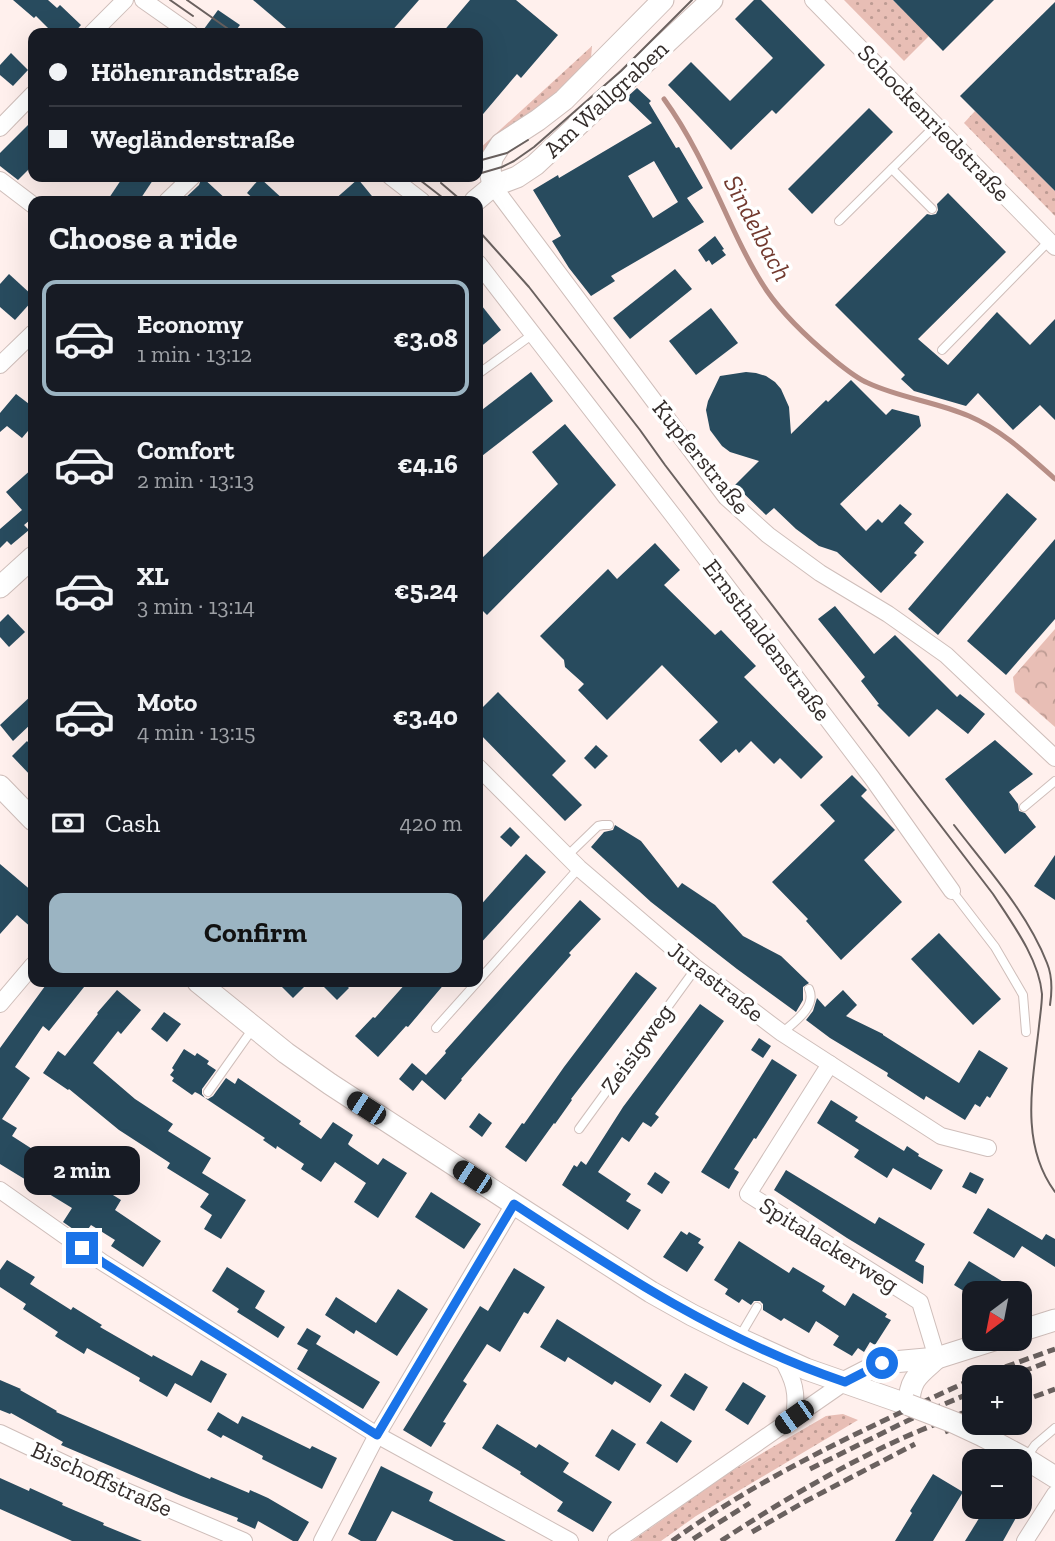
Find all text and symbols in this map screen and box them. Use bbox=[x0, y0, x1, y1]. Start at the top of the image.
street label: Am Wallgraben bbox=[538, 34, 674, 164]
street label: Schockenriedstraße bbox=[852, 38, 1017, 207]
text: Höhenrandstraße bbox=[91, 56, 299, 88]
text: Wegländerstraße bbox=[91, 123, 295, 155]
water label: Sindelbach bbox=[717, 170, 799, 286]
text: Choose a ride bbox=[49, 219, 237, 257]
icon: car bbox=[53, 307, 116, 370]
text: Economy bbox=[137, 308, 243, 340]
text: €3.08 bbox=[394, 322, 458, 354]
text: 1 min · 13:12 bbox=[137, 340, 252, 368]
street label: Kupferstraße bbox=[646, 394, 756, 520]
icon: car bbox=[53, 433, 116, 496]
text: Comfort bbox=[137, 434, 234, 466]
text: €4.16 bbox=[397, 448, 458, 480]
text: 2 min · 13:13 bbox=[137, 466, 254, 494]
street label: Ernsthaldenstraße bbox=[697, 553, 838, 726]
icon: car bbox=[53, 559, 116, 622]
text: XL bbox=[137, 560, 169, 592]
text: €5.24 bbox=[394, 574, 458, 606]
text: 3 min · 13:14 bbox=[137, 592, 255, 620]
icon: car bbox=[53, 685, 116, 748]
text: Moto bbox=[137, 686, 197, 718]
text: €3.40 bbox=[393, 700, 458, 732]
text: 4 min · 13:15 bbox=[137, 718, 255, 746]
icon: cash bbox=[49, 804, 87, 842]
text: Cash bbox=[105, 807, 160, 839]
text: 420 m bbox=[399, 809, 462, 837]
button: Confirm bbox=[49, 893, 462, 973]
street label: Jurastraße bbox=[663, 935, 770, 1028]
street label: Zeisigweg bbox=[594, 998, 679, 1100]
car bbox=[343, 1088, 390, 1128]
callout: 2 min bbox=[24, 1146, 140, 1196]
text: 2 min bbox=[53, 1156, 111, 1184]
car bbox=[449, 1157, 496, 1197]
street label: Spitalackerweg bbox=[754, 1190, 904, 1299]
route end bbox=[66, 1232, 98, 1264]
north arrow bbox=[962, 1281, 1032, 1351]
map controls bbox=[962, 1281, 1032, 1519]
route start bbox=[866, 1347, 898, 1379]
button: + bbox=[962, 1365, 1032, 1435]
car bbox=[771, 1396, 818, 1438]
street label: Bischoffstraße bbox=[27, 1435, 177, 1523]
button: − bbox=[962, 1449, 1032, 1519]

